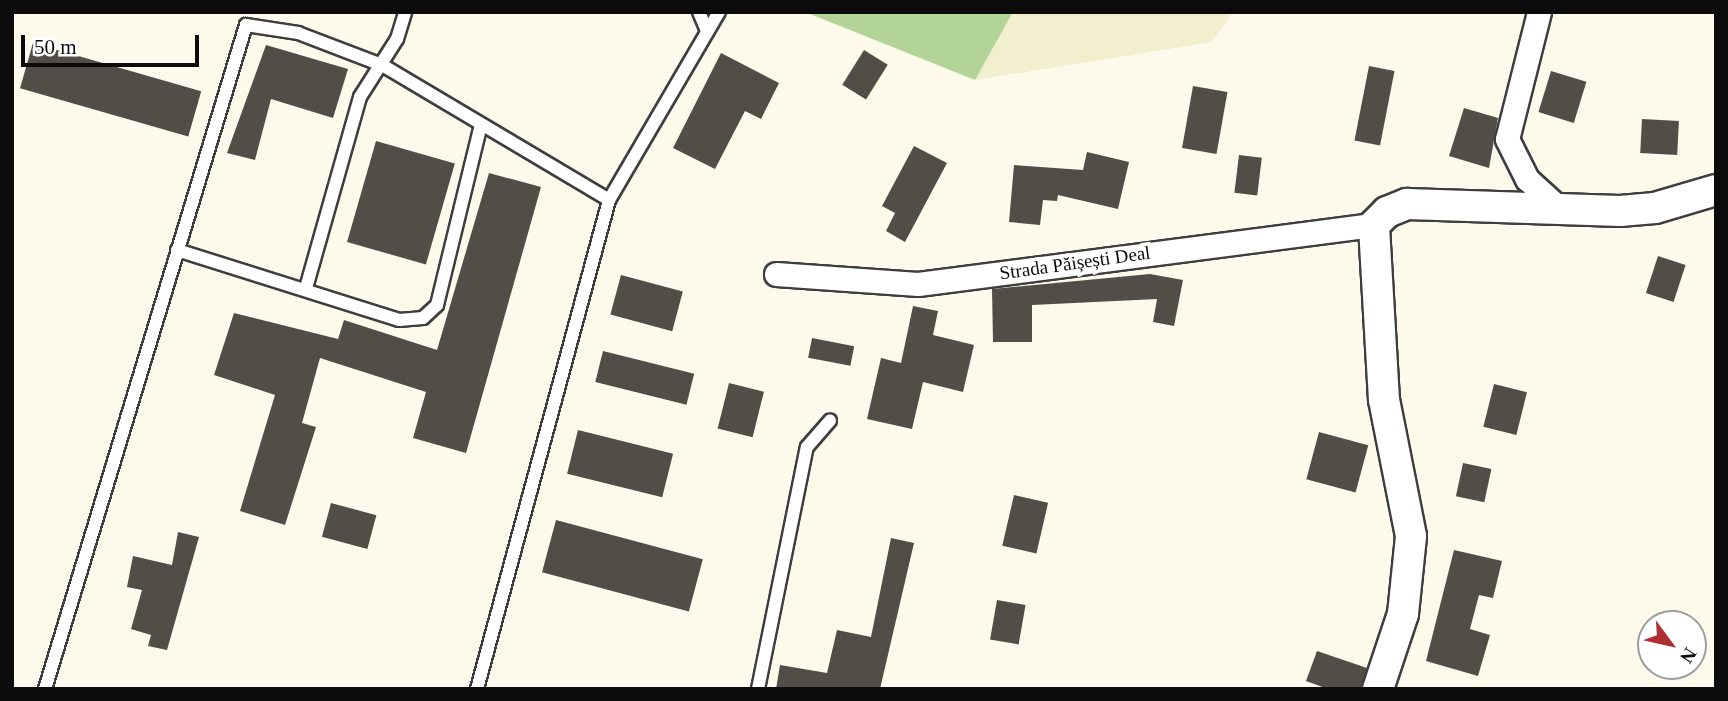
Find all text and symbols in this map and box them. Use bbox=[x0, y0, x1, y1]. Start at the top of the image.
scale bar bbox=[24, 21, 203, 65]
text: 50 m bbox=[34, 35, 77, 59]
street label: Strada Păișești Deal bbox=[998, 241, 1152, 285]
north arrow bbox=[1637, 610, 1707, 680]
text: N bbox=[1676, 644, 1701, 667]

